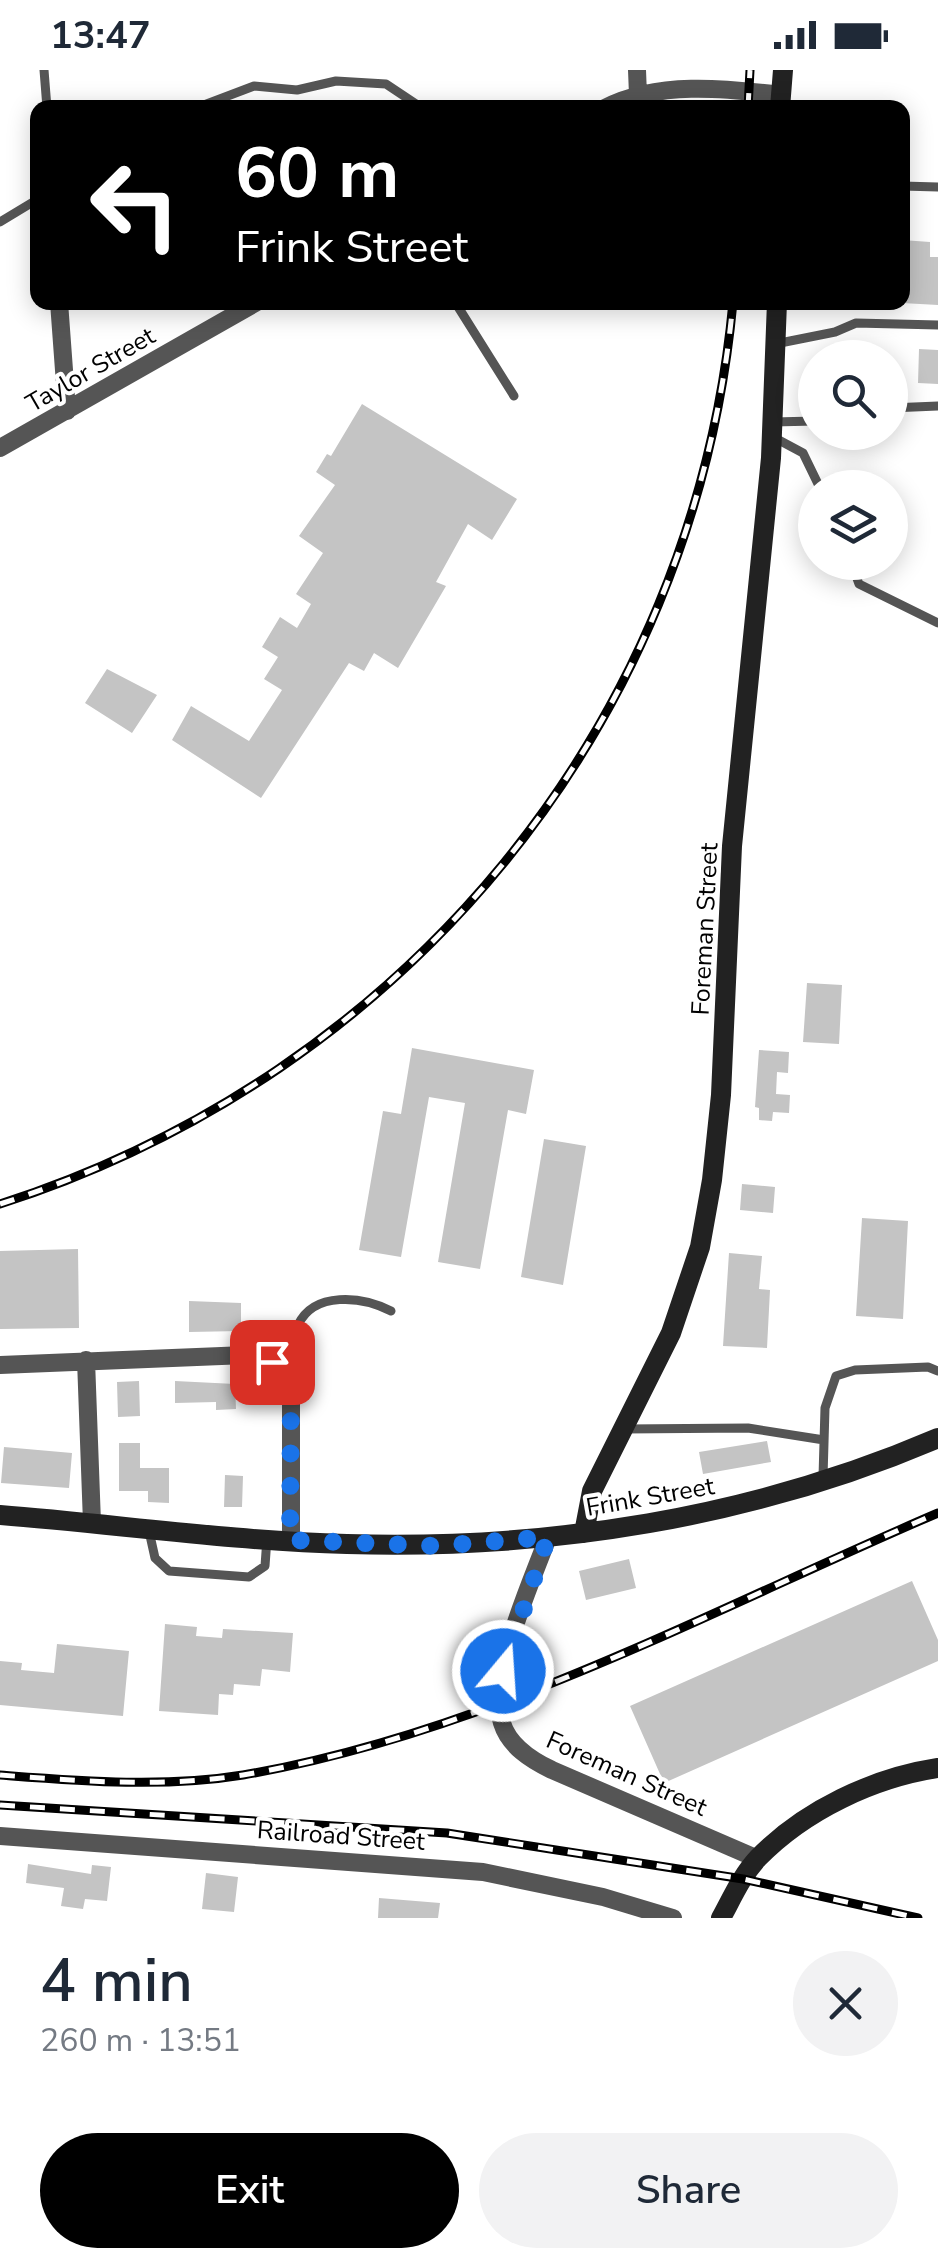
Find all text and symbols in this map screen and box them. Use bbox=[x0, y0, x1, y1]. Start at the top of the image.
text: 13:47 bbox=[50, 10, 151, 61]
text: 60 m bbox=[235, 126, 399, 222]
icon: left bbox=[70, 140, 200, 270]
text: Frink Street bbox=[235, 217, 468, 278]
street label: Taylor Street bbox=[20, 319, 162, 421]
map controls bbox=[798, 340, 908, 580]
button: search bbox=[798, 340, 908, 450]
button: layers bbox=[798, 470, 908, 580]
street label: Foreman Street bbox=[684, 842, 727, 1016]
pin bbox=[230, 1320, 315, 1405]
icon: arrive bbox=[245, 1335, 300, 1390]
street label: Frink Street bbox=[583, 1469, 717, 1525]
position arrow bbox=[451, 1619, 555, 1723]
street label: Foreman Street bbox=[541, 1723, 713, 1825]
street label: Railroad Street bbox=[256, 1813, 426, 1859]
text: 4 min bbox=[40, 1940, 193, 2022]
button: close bbox=[793, 1951, 898, 2056]
text: 260 m · 13:51 bbox=[40, 2019, 241, 2062]
button: Exit bbox=[40, 2133, 459, 2248]
button: Share bbox=[479, 2133, 898, 2248]

